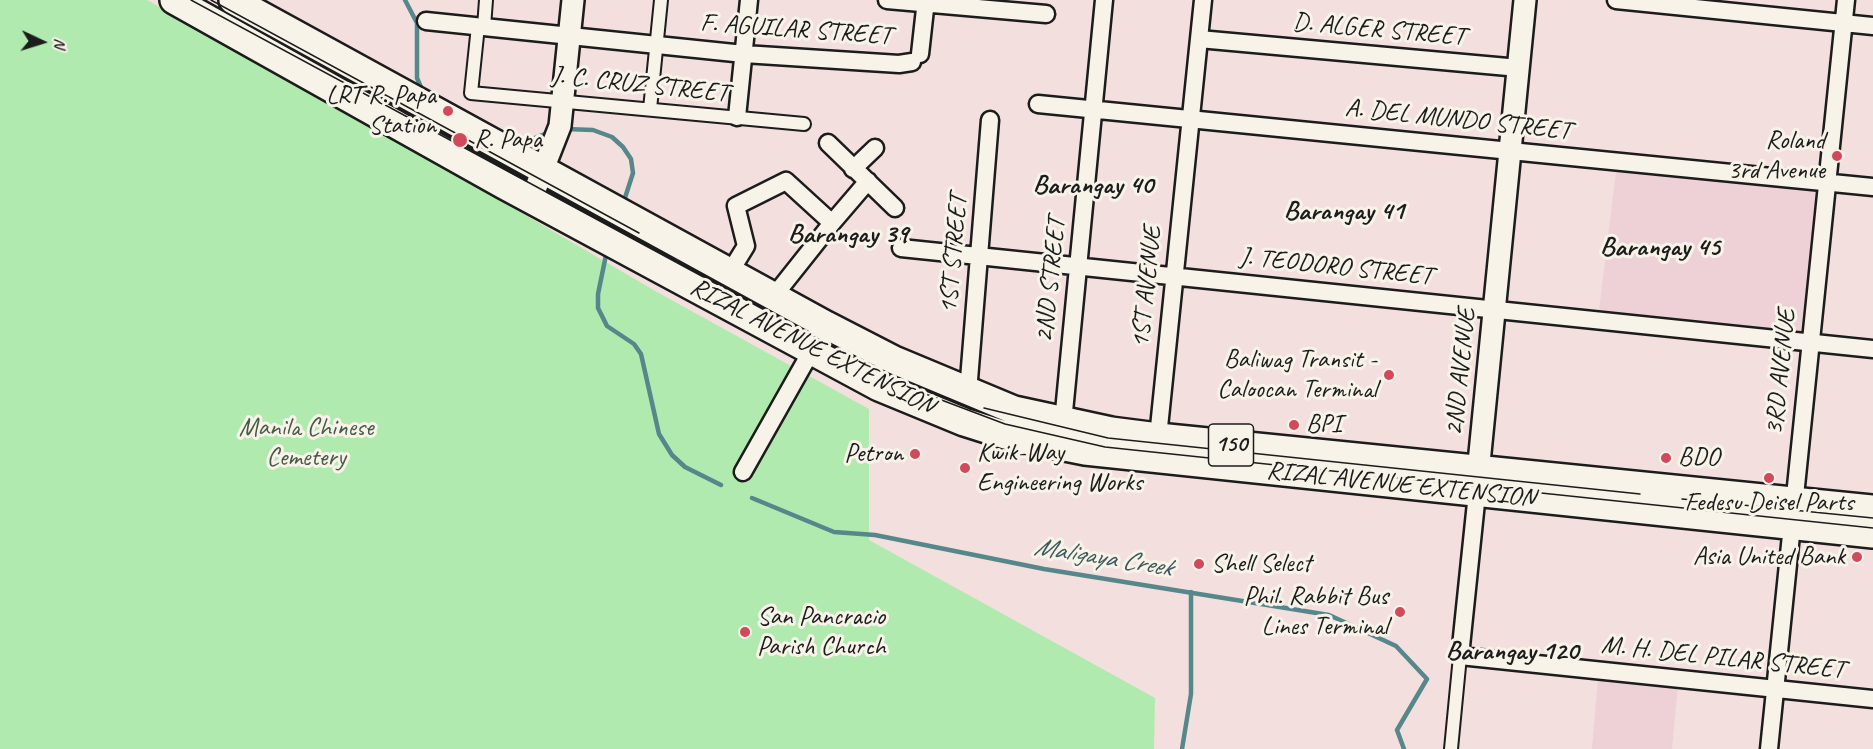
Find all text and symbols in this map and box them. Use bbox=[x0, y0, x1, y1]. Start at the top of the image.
street label: D. ALGER STREET bbox=[1292, 7, 1466, 53]
street label: F. AGUILAR STREET bbox=[699, 8, 893, 52]
north arrow bbox=[12, 12, 72, 72]
text: N bbox=[50, 38, 70, 49]
street label: J. C. CRUZ STREET bbox=[550, 60, 730, 110]
place label: LRT R. Papa Station bbox=[326, 80, 436, 142]
street label: A. DEL MUNDO STREET bbox=[1344, 93, 1572, 147]
marker: LRT R. Papa Station bbox=[441, 104, 455, 118]
place label: R. Papa bbox=[474, 124, 542, 156]
place label: Roland 3rd Avenue bbox=[1728, 125, 1825, 186]
marker: R. Papa bbox=[451, 131, 469, 149]
marker: Roland 3rd Avenue bbox=[1830, 149, 1844, 163]
district label: Barangay 40 bbox=[1033, 170, 1153, 202]
street label: 1ST STREET bbox=[933, 193, 975, 315]
district label: Barangay 41 bbox=[1284, 196, 1404, 228]
street label: 2ND STREET bbox=[1029, 216, 1073, 344]
district label: Barangay 39 bbox=[788, 219, 908, 251]
street label: 1ST AVENUE bbox=[1125, 225, 1169, 349]
district label: Barangay 45 bbox=[1600, 232, 1720, 264]
street label: J. TEODORO STREET bbox=[1238, 241, 1434, 293]
street label: RIZAL AVENUE EXTENSION bbox=[685, 272, 939, 422]
street label: 2ND AVENUE bbox=[1439, 307, 1483, 437]
street label: 3RD AVENUE bbox=[1759, 308, 1803, 436]
place label: Baliwag Transit - Caloocan Terminal bbox=[1217, 344, 1377, 406]
marker: Baliwag Transit - Caloocan Terminal bbox=[1382, 368, 1396, 382]
place label: BPI bbox=[1306, 409, 1341, 441]
park label: Manila Chinese Cemetery bbox=[239, 412, 373, 473]
marker: BPI bbox=[1287, 418, 1301, 432]
road number: 150 bbox=[1208, 424, 1254, 466]
place label: Kwik-Way Engineering Works bbox=[977, 437, 1142, 498]
place label: Petron bbox=[844, 438, 903, 470]
place label: BDO bbox=[1678, 442, 1719, 474]
marker: Petron bbox=[908, 447, 922, 461]
marker: BDO bbox=[1659, 451, 1673, 465]
street label: RIZAL AVENUE EXTENSION bbox=[1265, 455, 1537, 515]
marker: Kwik-Way Engineering Works bbox=[958, 461, 972, 475]
marker: Fedesu Deisel Parts bbox=[1762, 471, 1776, 485]
place label: Fedesu Deisel Parts bbox=[1684, 487, 1854, 519]
water label: Maligaya Creek bbox=[1032, 531, 1174, 585]
place label: Asia United Bank bbox=[1693, 541, 1845, 573]
place label: Shell Select bbox=[1211, 548, 1311, 580]
marker: Asia United Bank bbox=[1850, 550, 1864, 564]
marker: Shell Select bbox=[1192, 557, 1206, 571]
place label: Phil. Rabbit Bus Lines Terminal bbox=[1243, 581, 1388, 642]
place label: San Pancracio Parish Church bbox=[757, 601, 886, 662]
marker: Phil. Rabbit Bus Lines Terminal bbox=[1393, 605, 1407, 619]
marker: San Pancracio Parish Church bbox=[738, 625, 752, 639]
street label: M. H. DEL PILAR STREET bbox=[1600, 630, 1846, 686]
district label: Barangay 120 bbox=[1446, 636, 1578, 668]

